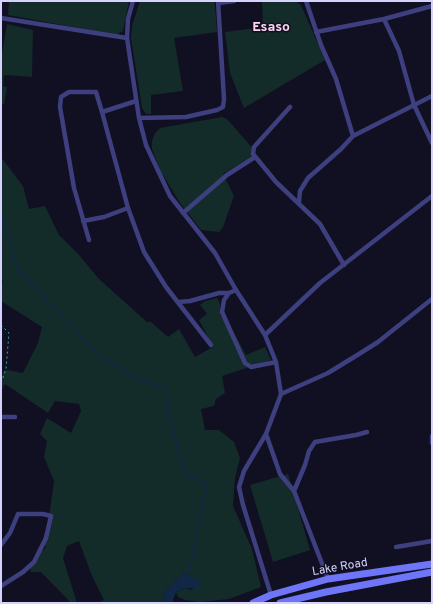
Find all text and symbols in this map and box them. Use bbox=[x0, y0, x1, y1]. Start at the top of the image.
district label: Esaso bbox=[252, 20, 290, 36]
street label: Lake Road bbox=[311, 556, 369, 580]

